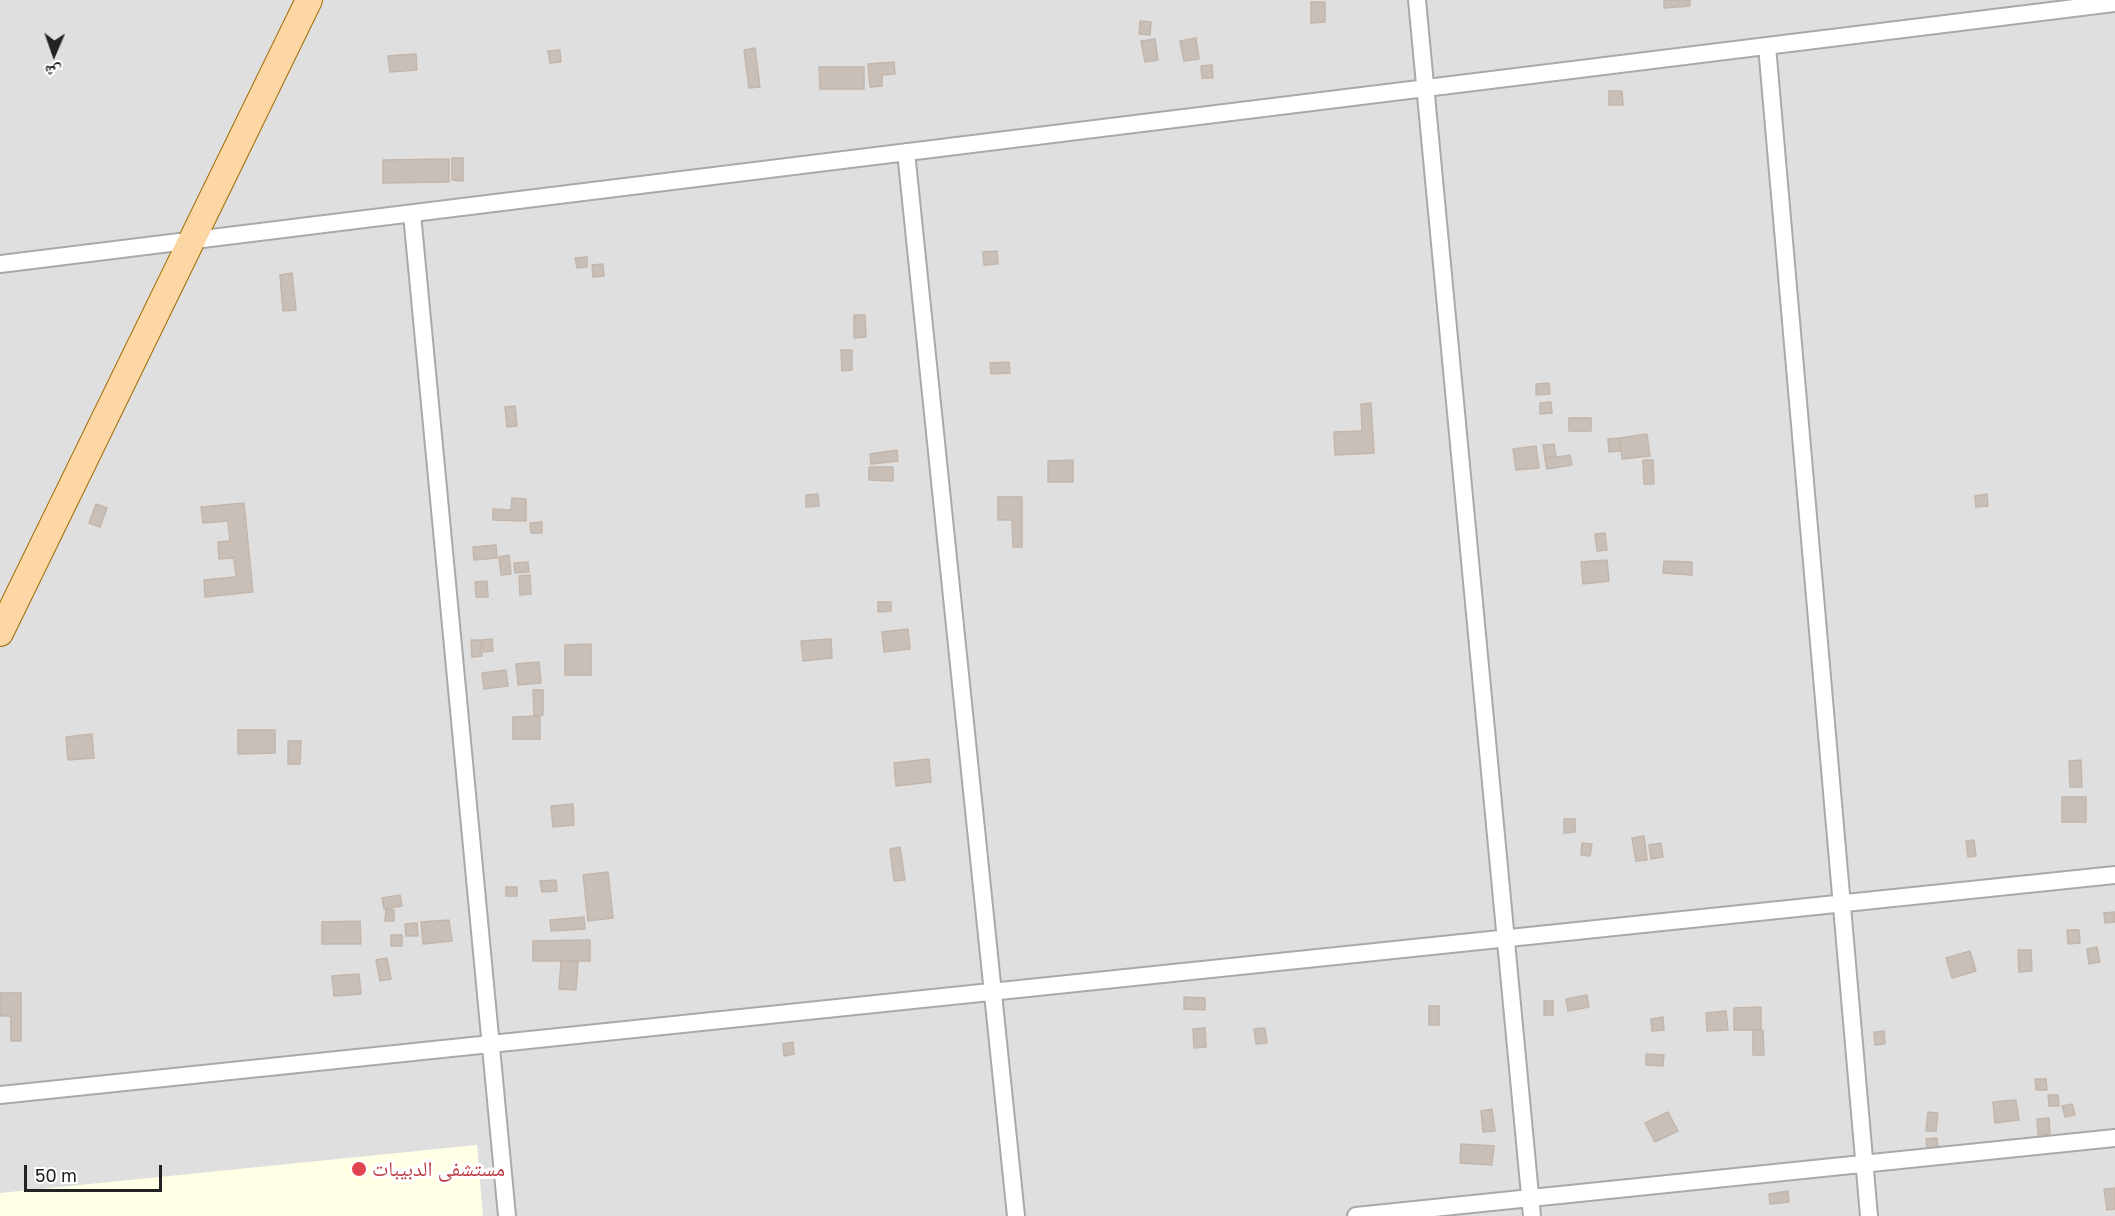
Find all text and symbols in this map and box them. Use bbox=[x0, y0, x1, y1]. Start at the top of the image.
north arrow bbox=[24, 24, 84, 84]
text: ش bbox=[45, 62, 62, 82]
scale bar bbox=[27, 1153, 165, 1191]
place label: مستشفى الدبيبات bbox=[372, 1156, 505, 1182]
marker: مستشفى الدبيبات bbox=[350, 1160, 368, 1178]
text: 50 m bbox=[35, 1164, 77, 1186]

